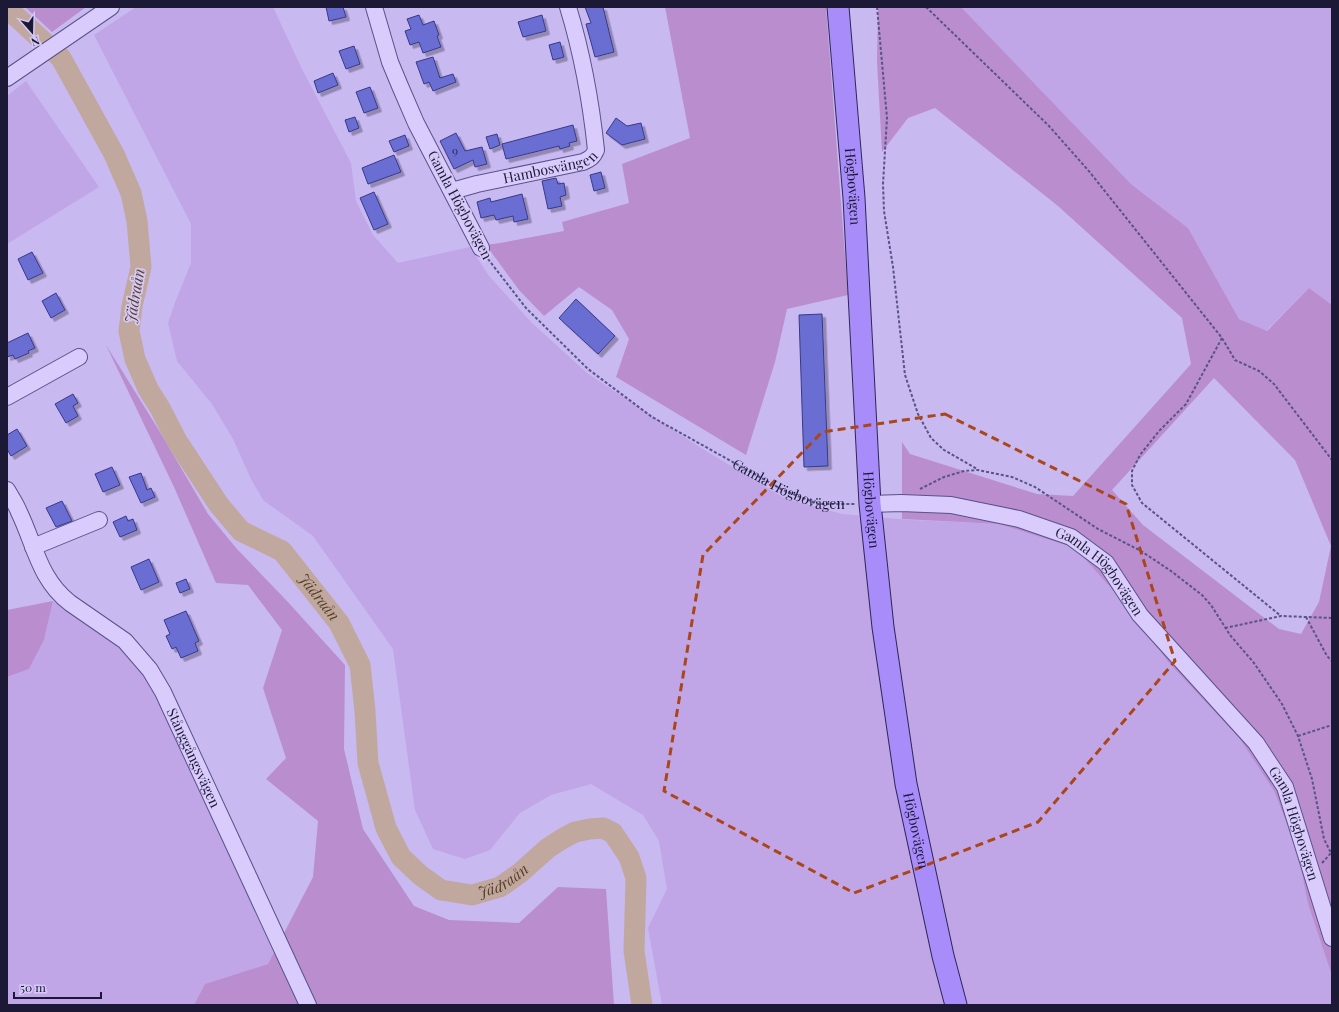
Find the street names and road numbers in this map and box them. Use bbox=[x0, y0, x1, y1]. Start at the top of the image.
street label: Hambosvängen bbox=[501, 146, 602, 187]
street label: Gamla Högbovägen bbox=[424, 147, 497, 263]
street label: Högbovägen bbox=[841, 147, 865, 226]
street label: Gamla Högbovägen bbox=[729, 454, 845, 513]
street label: Högbovägen bbox=[859, 471, 885, 550]
street label: Gamla Högbovägen bbox=[1053, 522, 1148, 620]
street label: Stånggångsvägen bbox=[163, 705, 225, 811]
street label: Gamla Högbovägen bbox=[1265, 762, 1324, 884]
street label: Högbovägen bbox=[899, 791, 934, 871]

